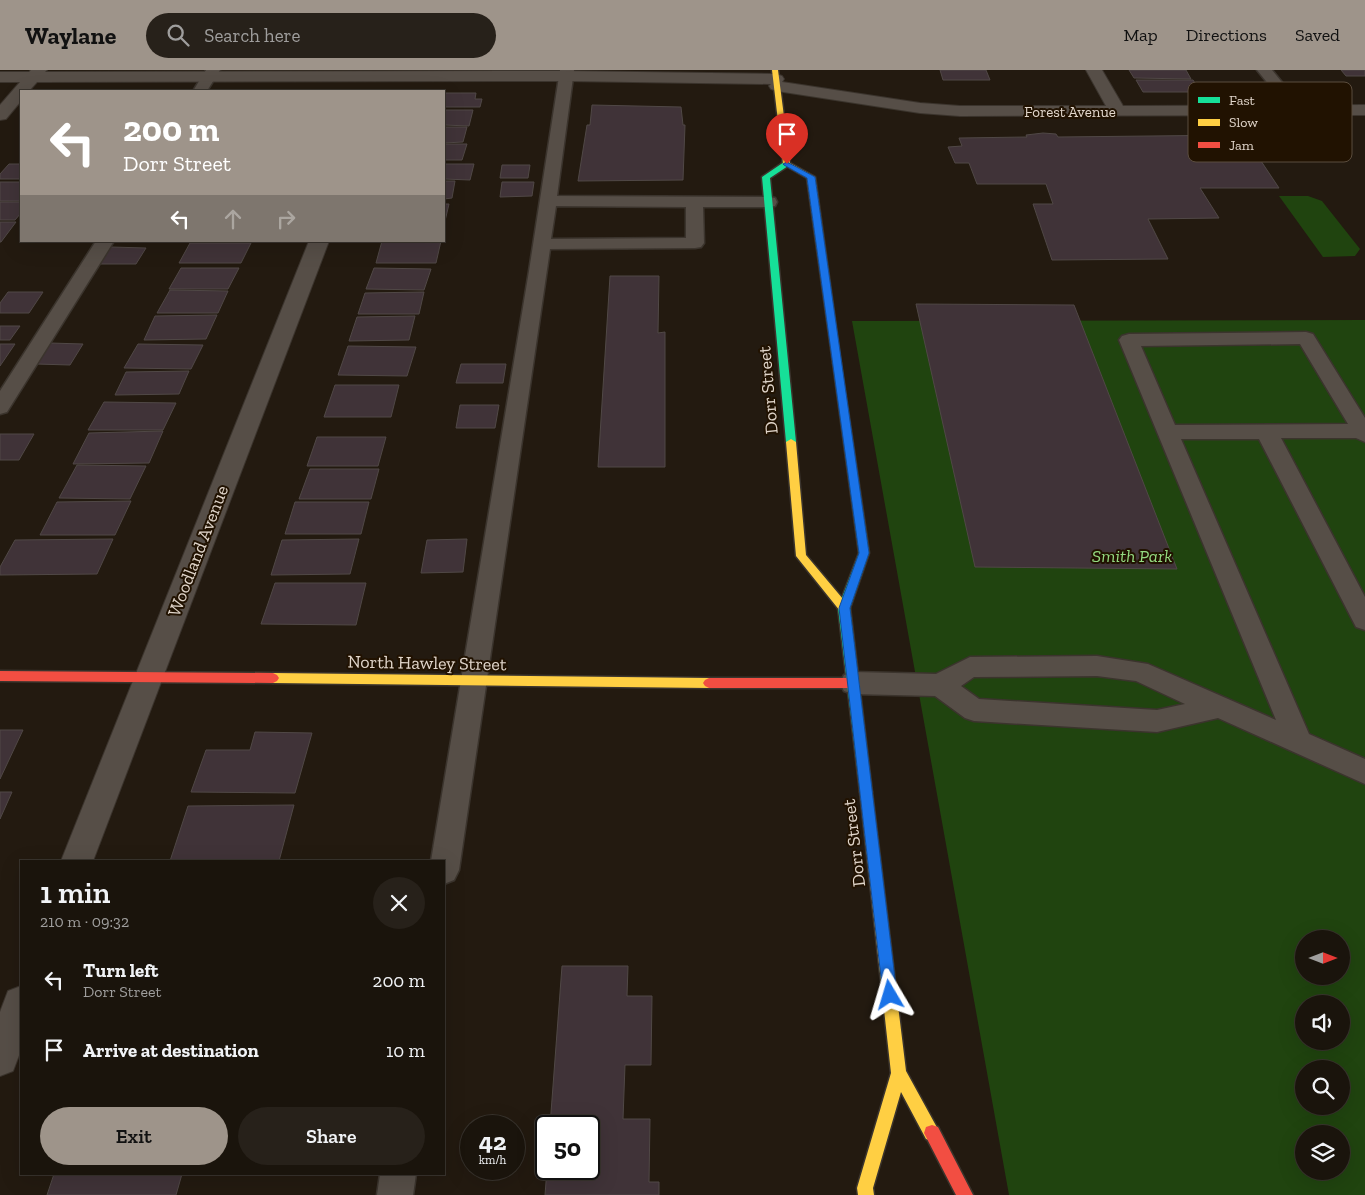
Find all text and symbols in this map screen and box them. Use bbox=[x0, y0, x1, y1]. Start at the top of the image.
search box bbox=[146, 13, 496, 58]
text: Waylane bbox=[25, 21, 116, 50]
icon: search bbox=[164, 21, 192, 49]
text: Search here bbox=[204, 24, 301, 47]
text: Map bbox=[1123, 24, 1158, 46]
text: Directions bbox=[1186, 24, 1267, 46]
text: Saved bbox=[1295, 24, 1340, 46]
legend bbox=[1188, 82, 1352, 162]
text: Fast bbox=[1229, 92, 1256, 109]
street label: Forest Avenue bbox=[1024, 103, 1116, 121]
text: 200 m bbox=[123, 108, 219, 150]
icon: left bbox=[40, 110, 105, 175]
pin bbox=[766, 113, 808, 164]
text: Slow bbox=[1229, 114, 1258, 131]
icon: arrive bbox=[773, 120, 801, 148]
text: Jam bbox=[1229, 137, 1254, 154]
text: Dorr Street bbox=[123, 150, 231, 177]
icon: left bbox=[166, 205, 194, 233]
icon: ahead bbox=[219, 205, 247, 233]
icon: right bbox=[272, 205, 300, 233]
street label: Dorr Street bbox=[753, 345, 783, 435]
street label: Woodland Avenue bbox=[163, 482, 233, 620]
park label: Smith Park bbox=[1092, 545, 1172, 567]
street label: North Hawley Street bbox=[347, 651, 507, 675]
street label: Dorr Street bbox=[838, 798, 870, 888]
text: 1 min bbox=[40, 875, 110, 911]
button: close bbox=[373, 877, 425, 929]
text: 210 m · 09:32 bbox=[40, 912, 129, 931]
north arrow bbox=[1295, 930, 1350, 985]
map controls bbox=[1295, 930, 1350, 1180]
text: Turn left bbox=[83, 959, 158, 982]
icon: left bbox=[40, 966, 68, 994]
position arrow bbox=[863, 968, 915, 1020]
text: 200 m bbox=[373, 969, 425, 992]
text: Dorr Street bbox=[83, 982, 161, 1001]
button: sound bbox=[1295, 995, 1350, 1050]
icon: arrive bbox=[40, 1036, 68, 1064]
text: Arrive at destination bbox=[83, 1039, 259, 1062]
text: 10 m bbox=[386, 1039, 425, 1062]
button: search bbox=[1295, 1060, 1350, 1115]
button: Exit bbox=[40, 1107, 228, 1165]
button: Share bbox=[238, 1107, 425, 1165]
speed limit sign: 50 bbox=[535, 1115, 600, 1180]
button: layers bbox=[1295, 1125, 1350, 1180]
text: 42 bbox=[479, 1126, 506, 1156]
text: km/h bbox=[479, 1153, 506, 1167]

